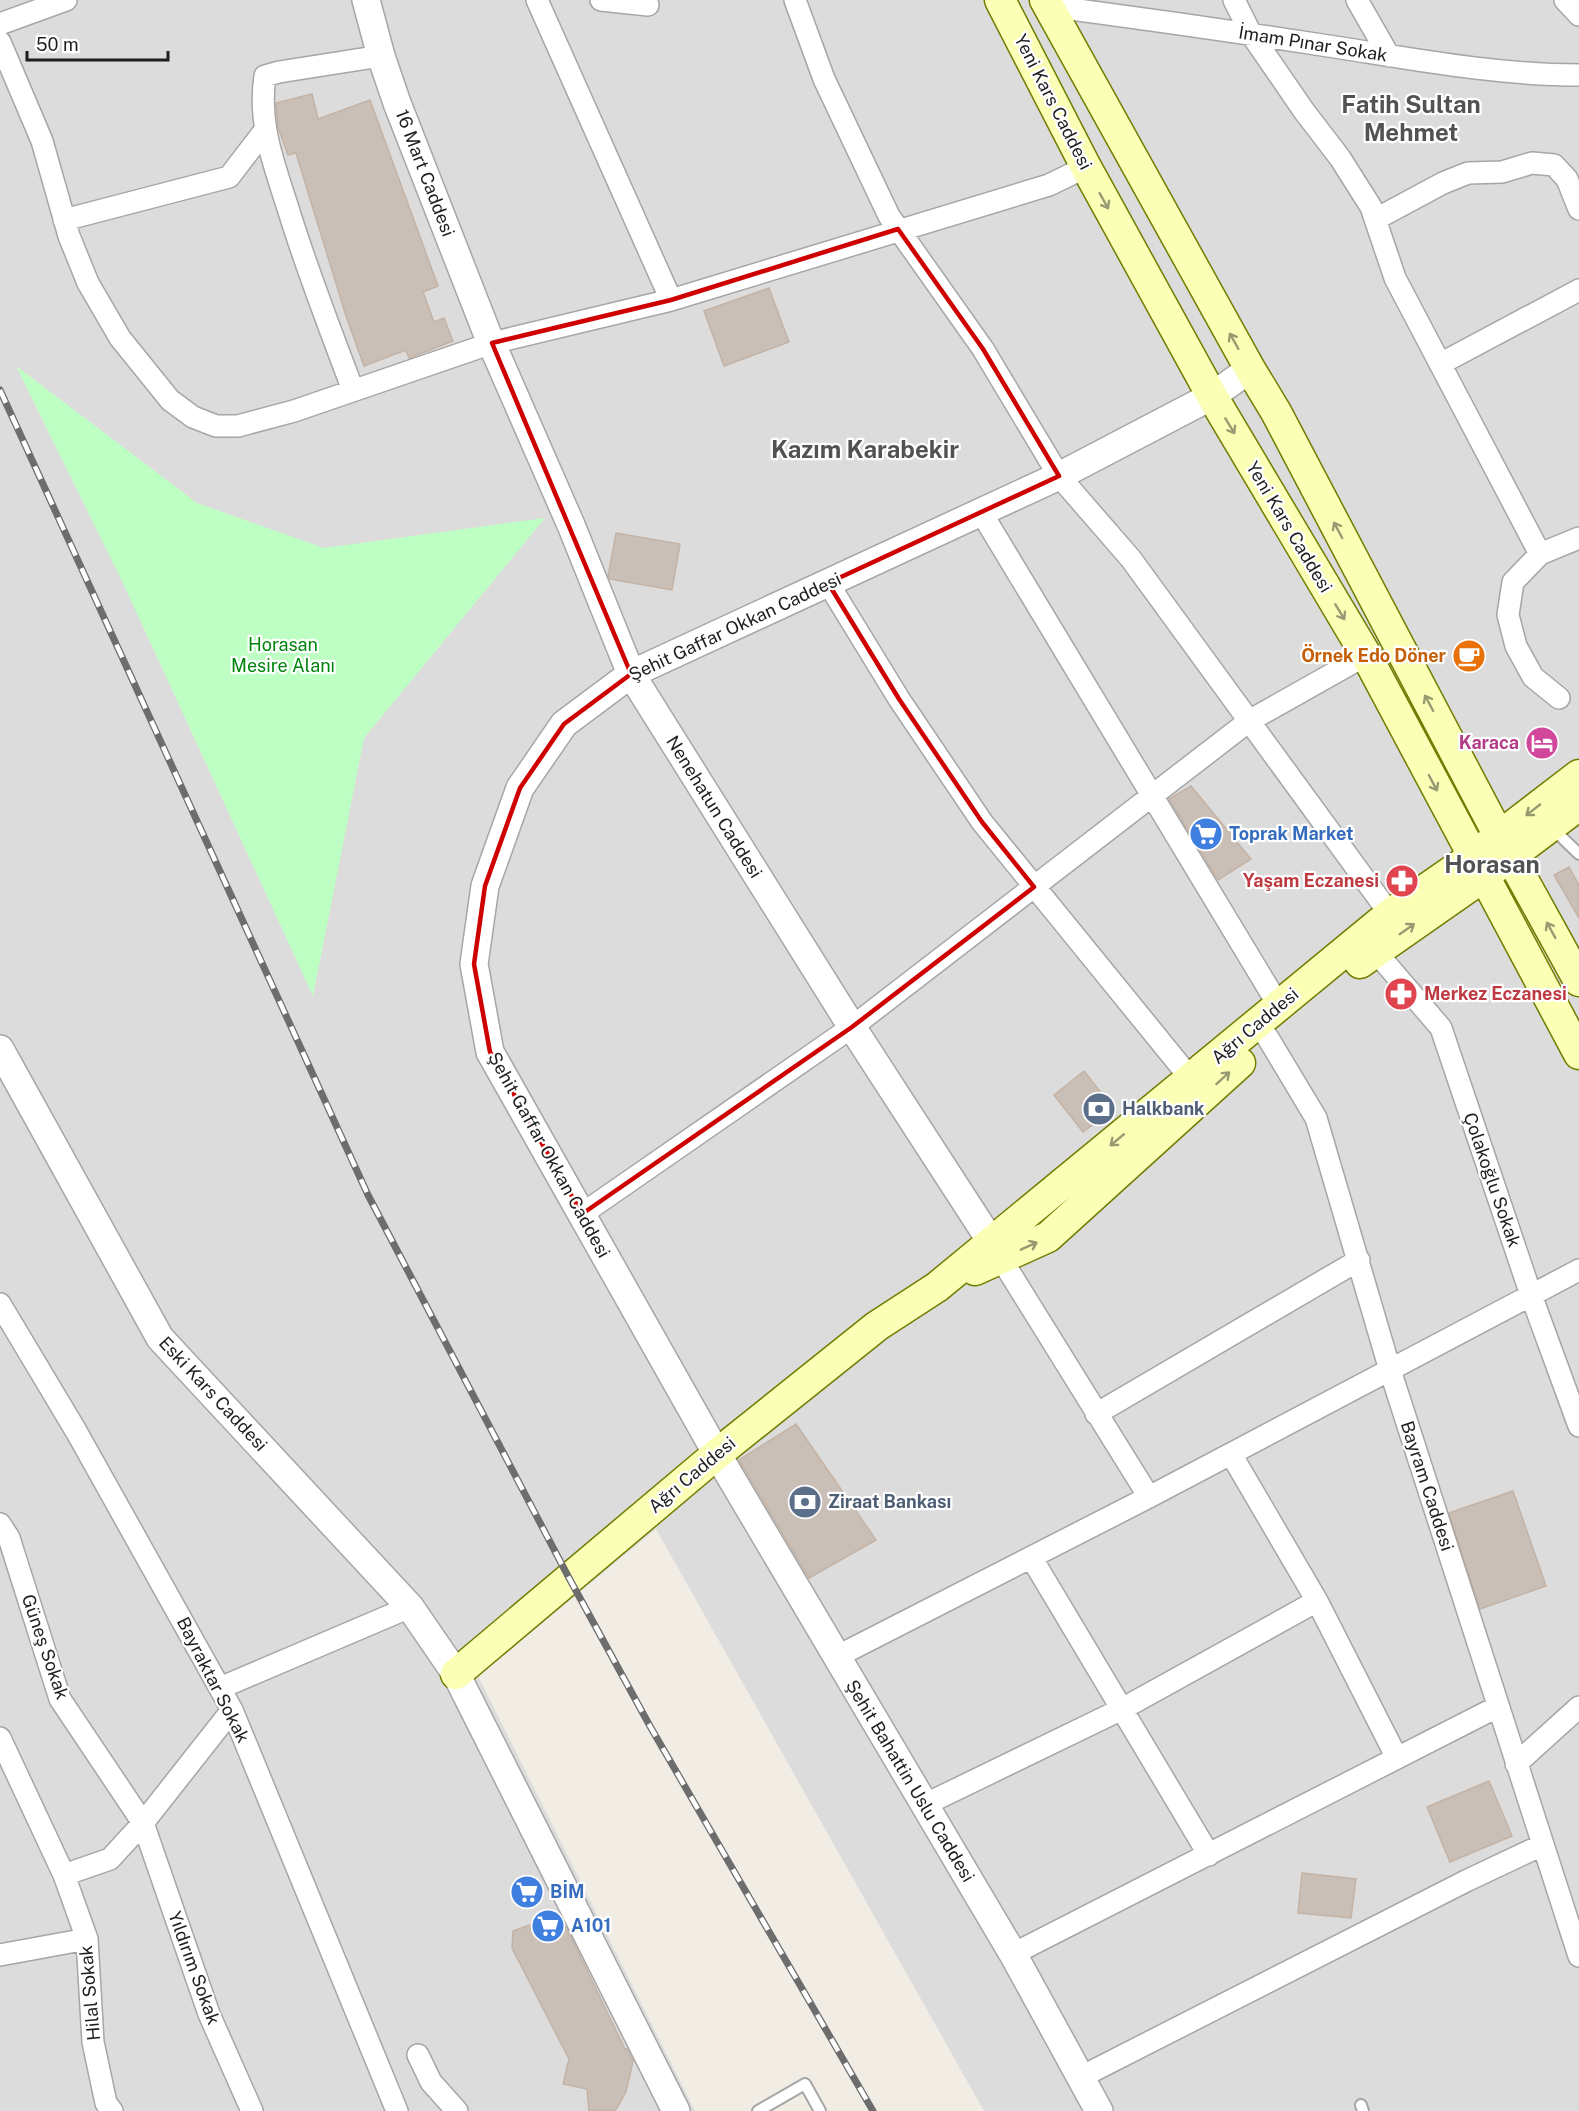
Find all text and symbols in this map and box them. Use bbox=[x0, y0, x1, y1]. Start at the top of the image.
street label: İmam Pınar Sokak bbox=[1237, 20, 1389, 66]
scale bar bbox=[27, 24, 168, 62]
street label: Yeni Kars Caddesi bbox=[1010, 31, 1097, 173]
text: 50 m bbox=[36, 34, 79, 55]
district label: Fatih Sultan Mehmet bbox=[1341, 90, 1481, 146]
street label: 16 Mart Caddesi bbox=[392, 106, 459, 239]
one-way arrow bbox=[1098, 192, 1110, 209]
one-way arrow bbox=[1228, 332, 1239, 350]
one-way arrow bbox=[1224, 417, 1236, 434]
district label: Kazım Karabekir bbox=[771, 435, 959, 463]
street label: Yeni Kars Caddesi bbox=[1242, 457, 1337, 596]
one-way arrow bbox=[1332, 521, 1344, 539]
street label: Şehit Gaffar Okkan Caddesi bbox=[625, 568, 844, 685]
one-way arrow bbox=[1334, 603, 1346, 620]
park label: Horasan Mesire Alanı bbox=[231, 634, 335, 676]
cafe icon: Örnek Edo Döner bbox=[1451, 638, 1487, 674]
place label: Örnek Edo Döner bbox=[1301, 644, 1447, 666]
one-way arrow bbox=[1423, 694, 1434, 712]
hotel icon: Karaca bbox=[1524, 725, 1560, 761]
street label: Nenehatun Caddesi bbox=[662, 732, 767, 882]
place label: Karaca bbox=[1459, 732, 1519, 753]
one-way arrow bbox=[1427, 774, 1439, 791]
one-way arrow bbox=[1525, 804, 1541, 817]
supermarket icon: Toprak Market bbox=[1188, 816, 1224, 852]
place label: Toprak Market bbox=[1229, 823, 1354, 844]
district label: Horasan bbox=[1444, 850, 1540, 878]
pharmacy icon: Yaşam Eczanesi bbox=[1384, 863, 1420, 899]
place label: Yaşam Eczanesi bbox=[1243, 870, 1379, 891]
one-way arrow bbox=[1545, 922, 1557, 939]
one-way arrow bbox=[1399, 923, 1415, 935]
pharmacy icon: Merkez Eczanesi bbox=[1383, 976, 1419, 1012]
street label: Ağrı Caddesi bbox=[1207, 983, 1302, 1068]
place label: Merkez Eczanesi bbox=[1424, 983, 1567, 1004]
street label: Şehit Gaffar Okkan Caddesi bbox=[484, 1048, 615, 1261]
one-way arrow bbox=[1216, 1071, 1231, 1085]
bank icon: Halkbank bbox=[1081, 1091, 1117, 1127]
place label: Halkbank bbox=[1122, 1098, 1205, 1119]
street label: Çolakoğlu Sokak bbox=[1460, 1110, 1525, 1250]
one-way arrow bbox=[1110, 1133, 1125, 1147]
one-way arrow bbox=[1019, 1240, 1037, 1251]
street label: Eski Kars Caddesi bbox=[155, 1332, 272, 1455]
street label: Bayram Caddesi bbox=[1397, 1418, 1458, 1553]
street label: Ağrı Caddesi bbox=[644, 1432, 739, 1517]
bank icon: Ziraat Bankası bbox=[787, 1484, 823, 1520]
place label: Ziraat Bankası bbox=[828, 1491, 951, 1512]
street label: Güneş Sokak bbox=[18, 1591, 73, 1702]
street label: Bayraktar Sokak bbox=[173, 1613, 254, 1746]
street label: Şehit Bahattin Uslu Caddesi bbox=[842, 1676, 979, 1886]
supermarket icon: BİM bbox=[509, 1874, 545, 1910]
place label: BİM bbox=[550, 1880, 585, 1902]
street label: Yıldırım Sokak bbox=[164, 1908, 225, 2027]
supermarket icon: A101 bbox=[530, 1908, 566, 1944]
place label: A101 bbox=[571, 1915, 611, 1936]
street label: Hilal Sokak bbox=[75, 1944, 104, 2042]

